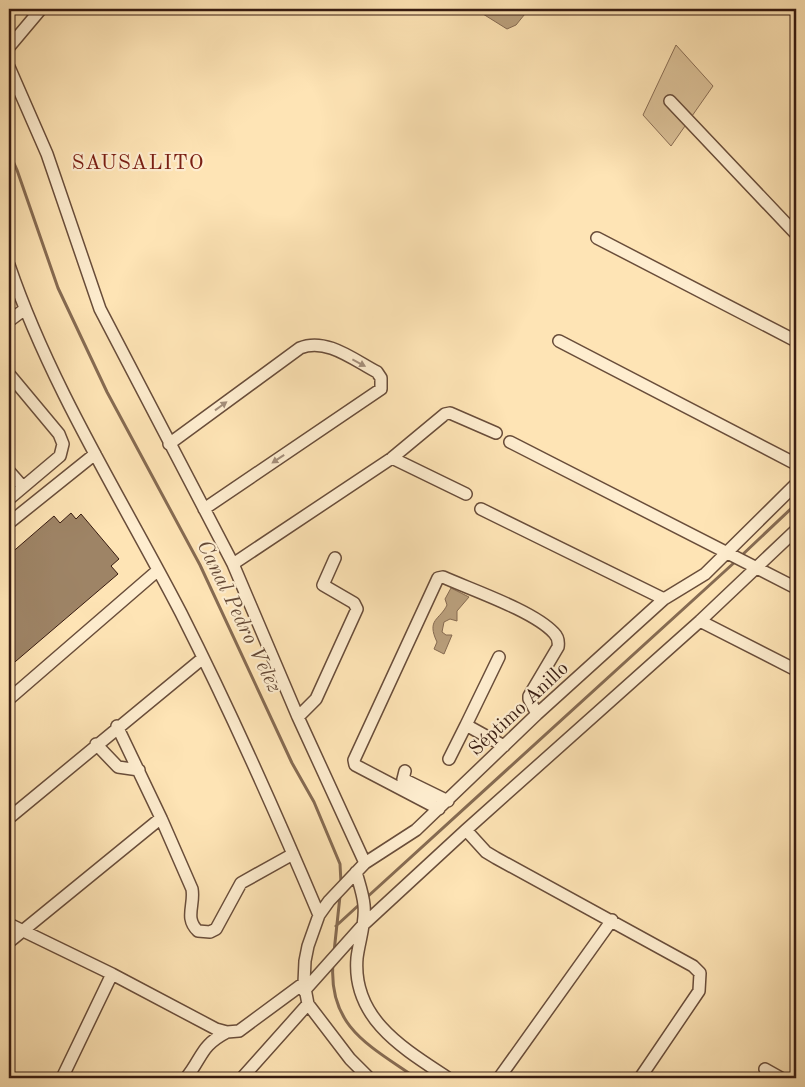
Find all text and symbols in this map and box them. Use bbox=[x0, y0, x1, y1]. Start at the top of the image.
district label: SAUSALITO bbox=[72, 153, 204, 174]
one-way arrow bbox=[352, 359, 367, 367]
one-way arrow bbox=[214, 401, 228, 411]
one-way arrow bbox=[271, 454, 285, 464]
water label: Canal Pedro Velez bbox=[193, 537, 285, 696]
street label: Séptimo Anillo bbox=[466, 659, 573, 760]

